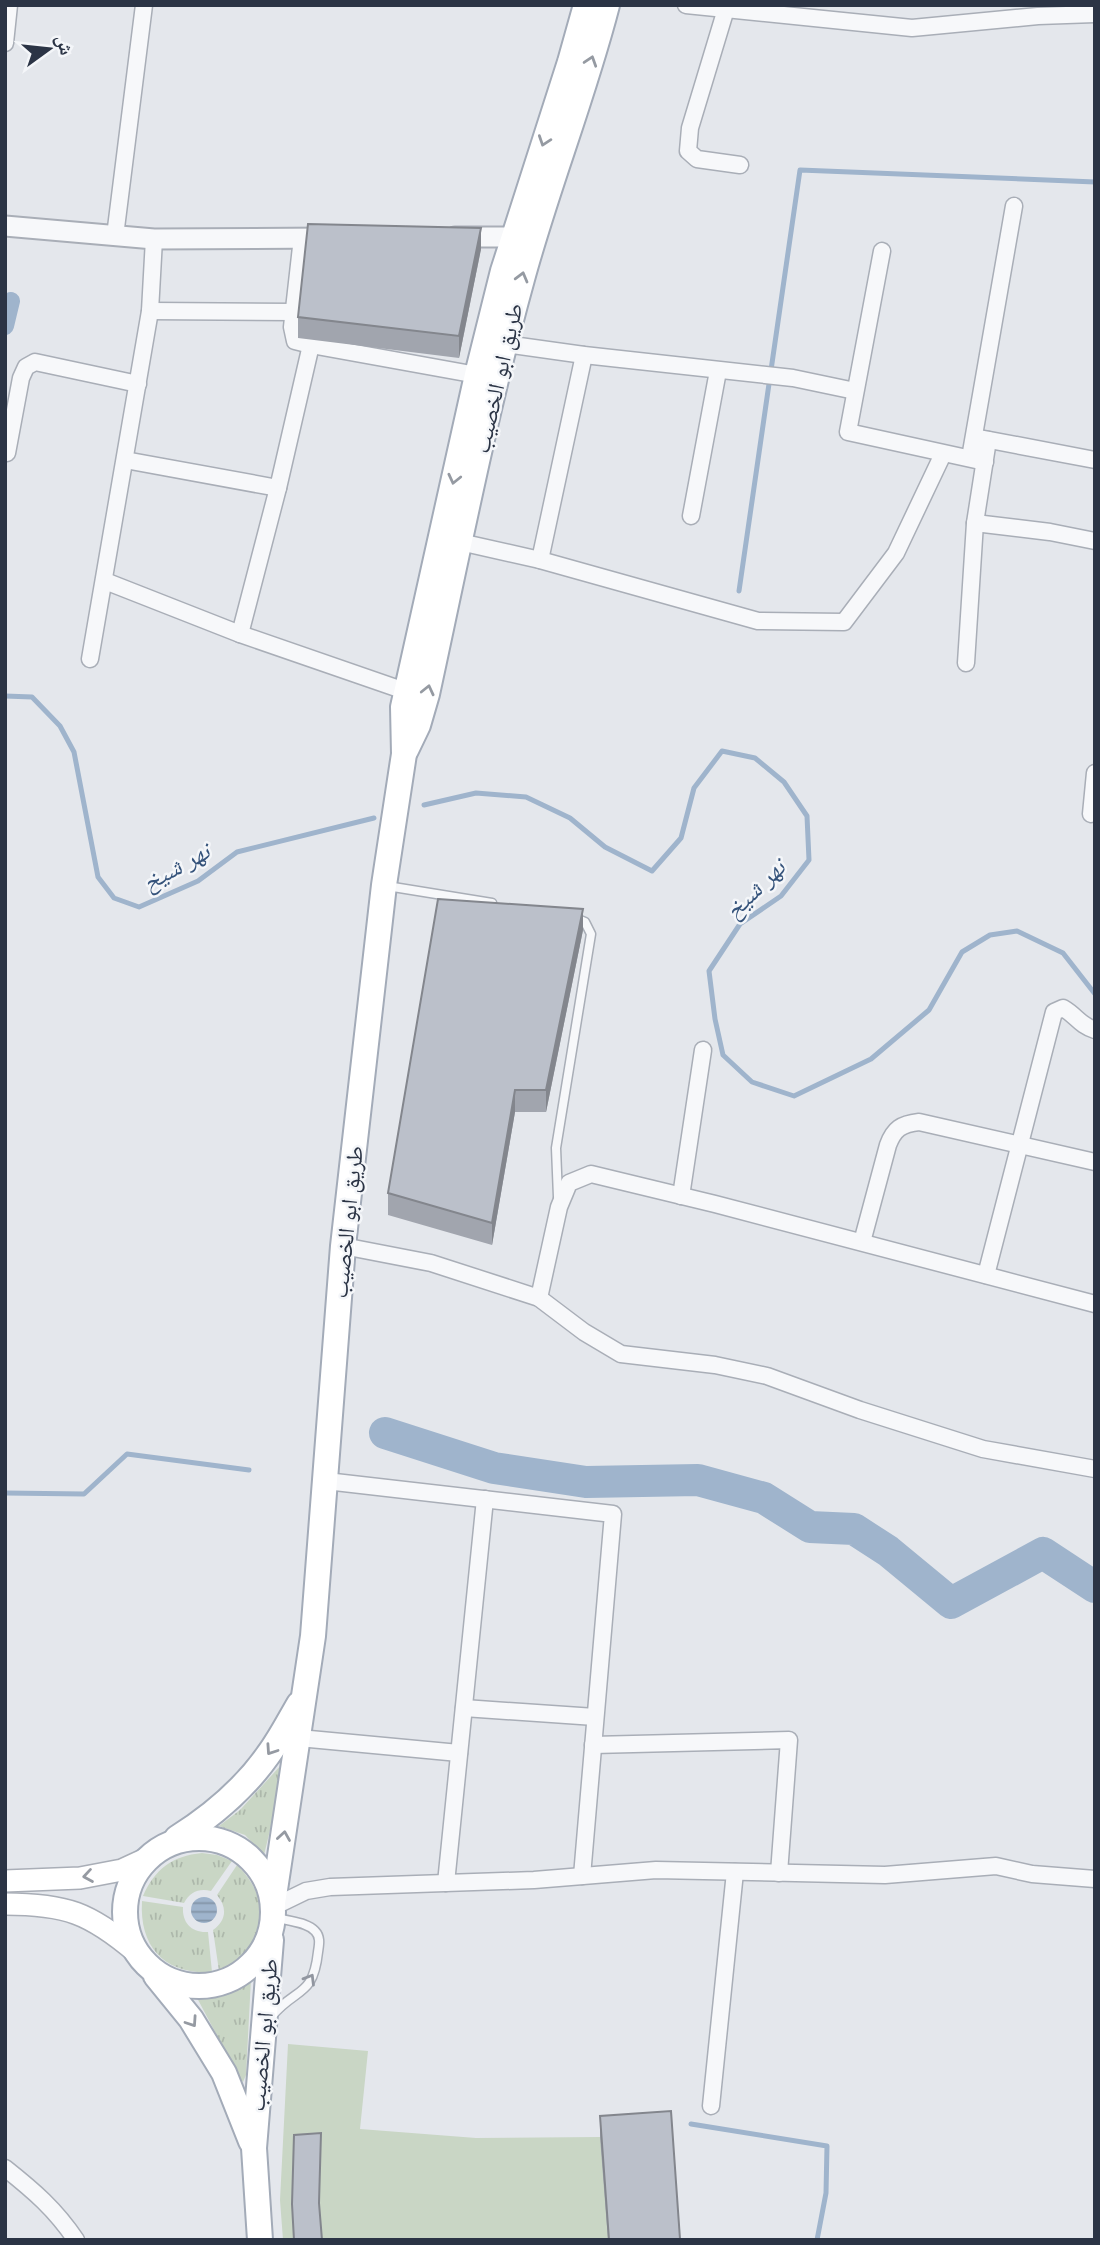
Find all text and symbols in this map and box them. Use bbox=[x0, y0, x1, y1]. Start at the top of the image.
north arrow bbox=[14, 14, 84, 84]
text: ش bbox=[51, 32, 79, 57]
one-way arrow bbox=[583, 55, 598, 67]
one-way arrow bbox=[538, 134, 552, 146]
one-way arrow bbox=[514, 272, 528, 284]
street label: طريق ابو الخصيب bbox=[467, 300, 529, 456]
one-way arrow bbox=[447, 473, 462, 485]
one-way arrow bbox=[419, 684, 434, 696]
water label: نهر شيخ bbox=[137, 834, 218, 898]
water label: نهر شيخ bbox=[718, 850, 794, 925]
street label: طريق ابو الخصيب bbox=[325, 1144, 369, 1300]
one-way arrow bbox=[267, 1742, 279, 1755]
one-way arrow bbox=[276, 1830, 291, 1841]
one-way arrow bbox=[82, 1868, 93, 1883]
street label: طريق ابو الخصيب bbox=[242, 1957, 284, 2113]
one-way arrow bbox=[302, 1974, 315, 1987]
one-way arrow bbox=[184, 2014, 196, 2027]

